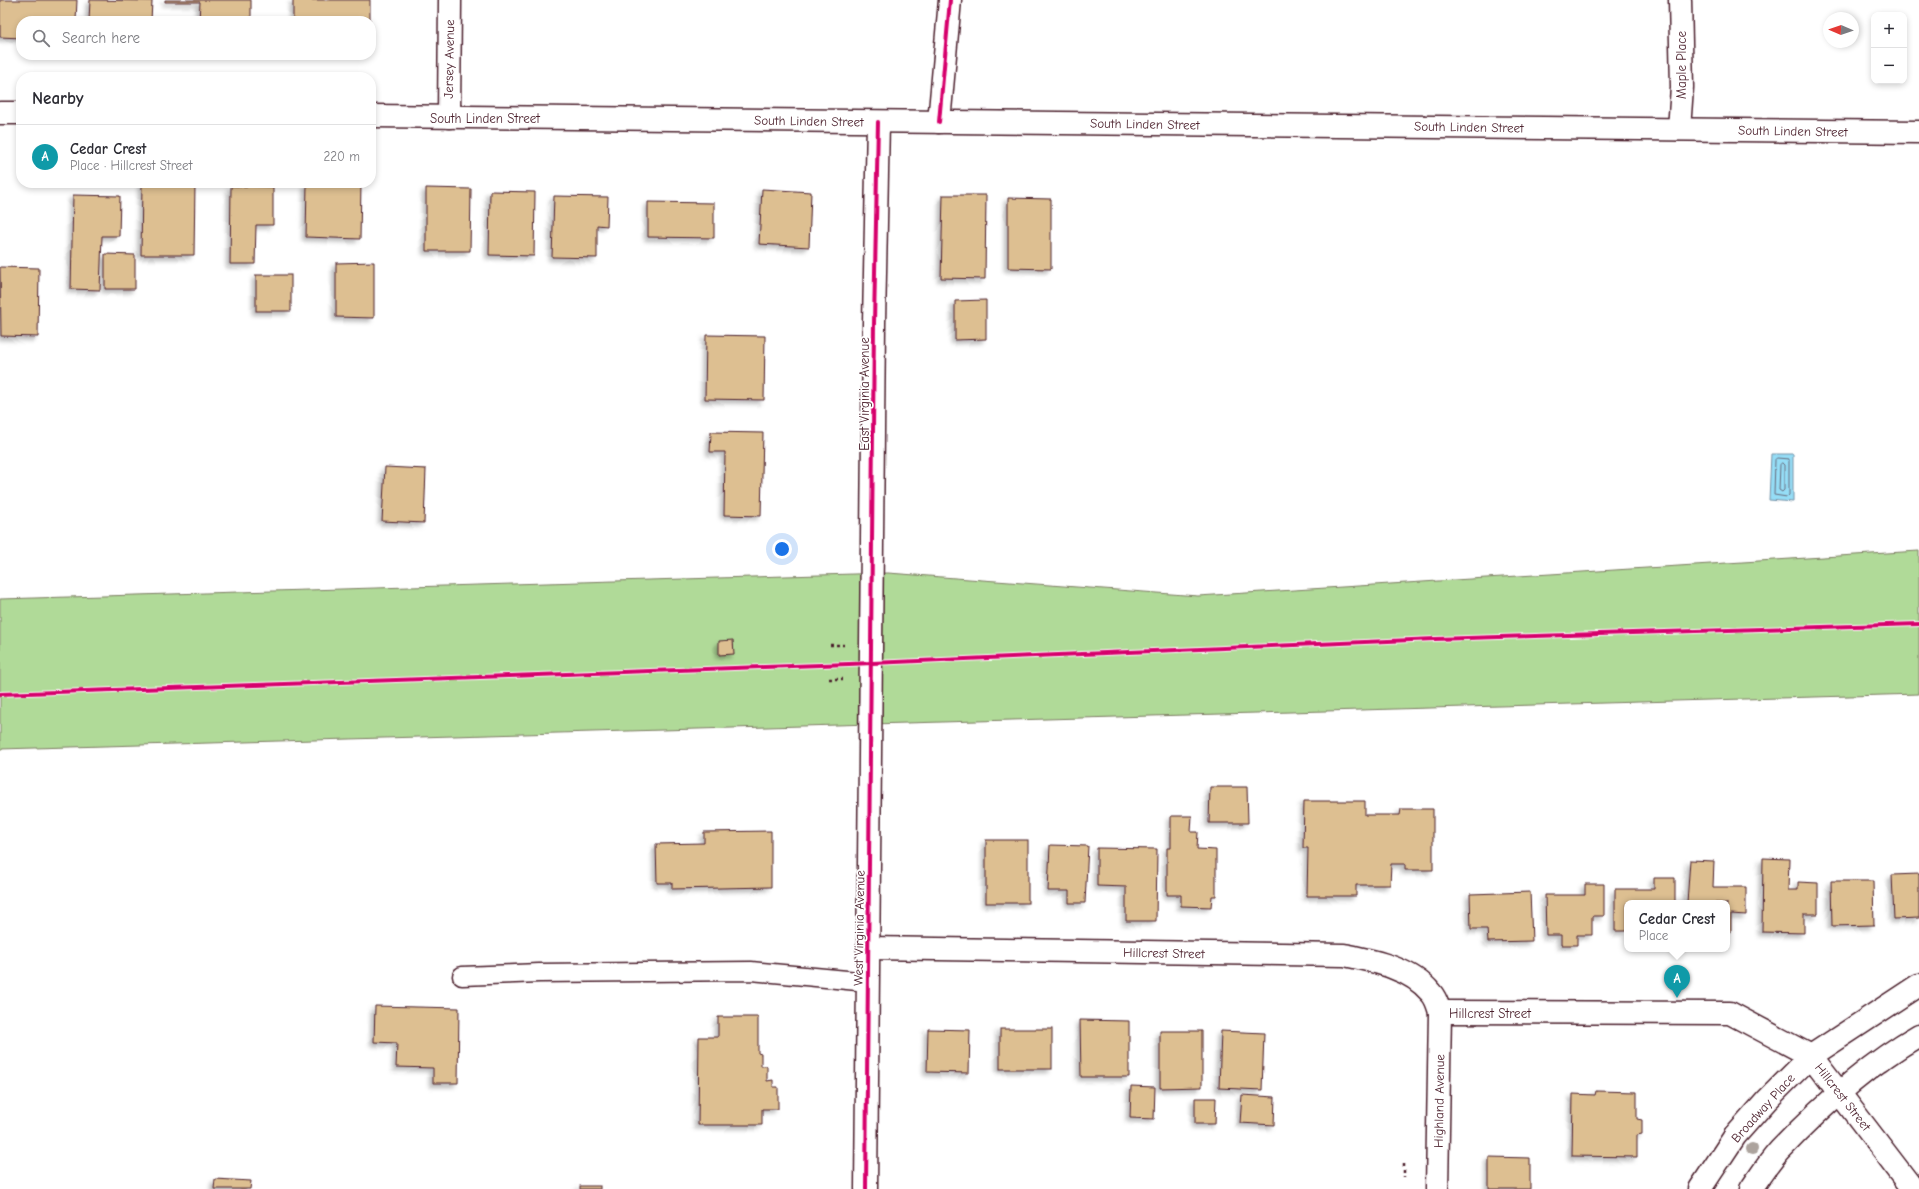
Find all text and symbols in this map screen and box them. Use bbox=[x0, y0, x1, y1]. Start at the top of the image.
north arrow bbox=[1823, 12, 1859, 48]
map controls bbox=[1871, 12, 1907, 84]
button: + bbox=[1871, 12, 1907, 48]
search box bbox=[16, 16, 376, 60]
street label: Jersey Avenue bbox=[441, 19, 457, 99]
icon: search bbox=[30, 27, 52, 49]
text: Search here bbox=[62, 29, 140, 47]
street label: Maple Place bbox=[1674, 31, 1689, 99]
button: − bbox=[1871, 48, 1907, 84]
text: Nearby bbox=[32, 89, 83, 108]
street label: South Linden Street bbox=[430, 111, 541, 126]
street label: South Linden Street bbox=[754, 113, 865, 129]
street label: South Linden Street bbox=[1090, 116, 1201, 132]
street label: South Linden Street bbox=[1414, 119, 1525, 135]
street label: South Linden Street bbox=[1738, 123, 1849, 139]
text: Cedar Crest bbox=[70, 140, 147, 158]
text: A bbox=[41, 149, 49, 164]
text: 220 m bbox=[323, 149, 360, 164]
text: Place · Hillcrest Street bbox=[70, 158, 192, 173]
street label: East Virginia Avenue bbox=[857, 337, 872, 451]
your location bbox=[772, 539, 792, 559]
street label: West Virginia Avenue bbox=[850, 870, 868, 986]
popup bbox=[1624, 900, 1730, 952]
text: Cedar Crest bbox=[1639, 910, 1715, 928]
text: Place bbox=[1639, 928, 1668, 943]
street label: Hillcrest Street bbox=[1123, 945, 1206, 961]
pin: A bbox=[1664, 965, 1690, 998]
street label: Hillcrest Street bbox=[1449, 1006, 1532, 1021]
street label: Highland Avenue bbox=[1431, 1054, 1447, 1148]
street label: Hillcrest Street bbox=[1812, 1060, 1875, 1135]
street label: Broadway Place bbox=[1728, 1070, 1798, 1146]

